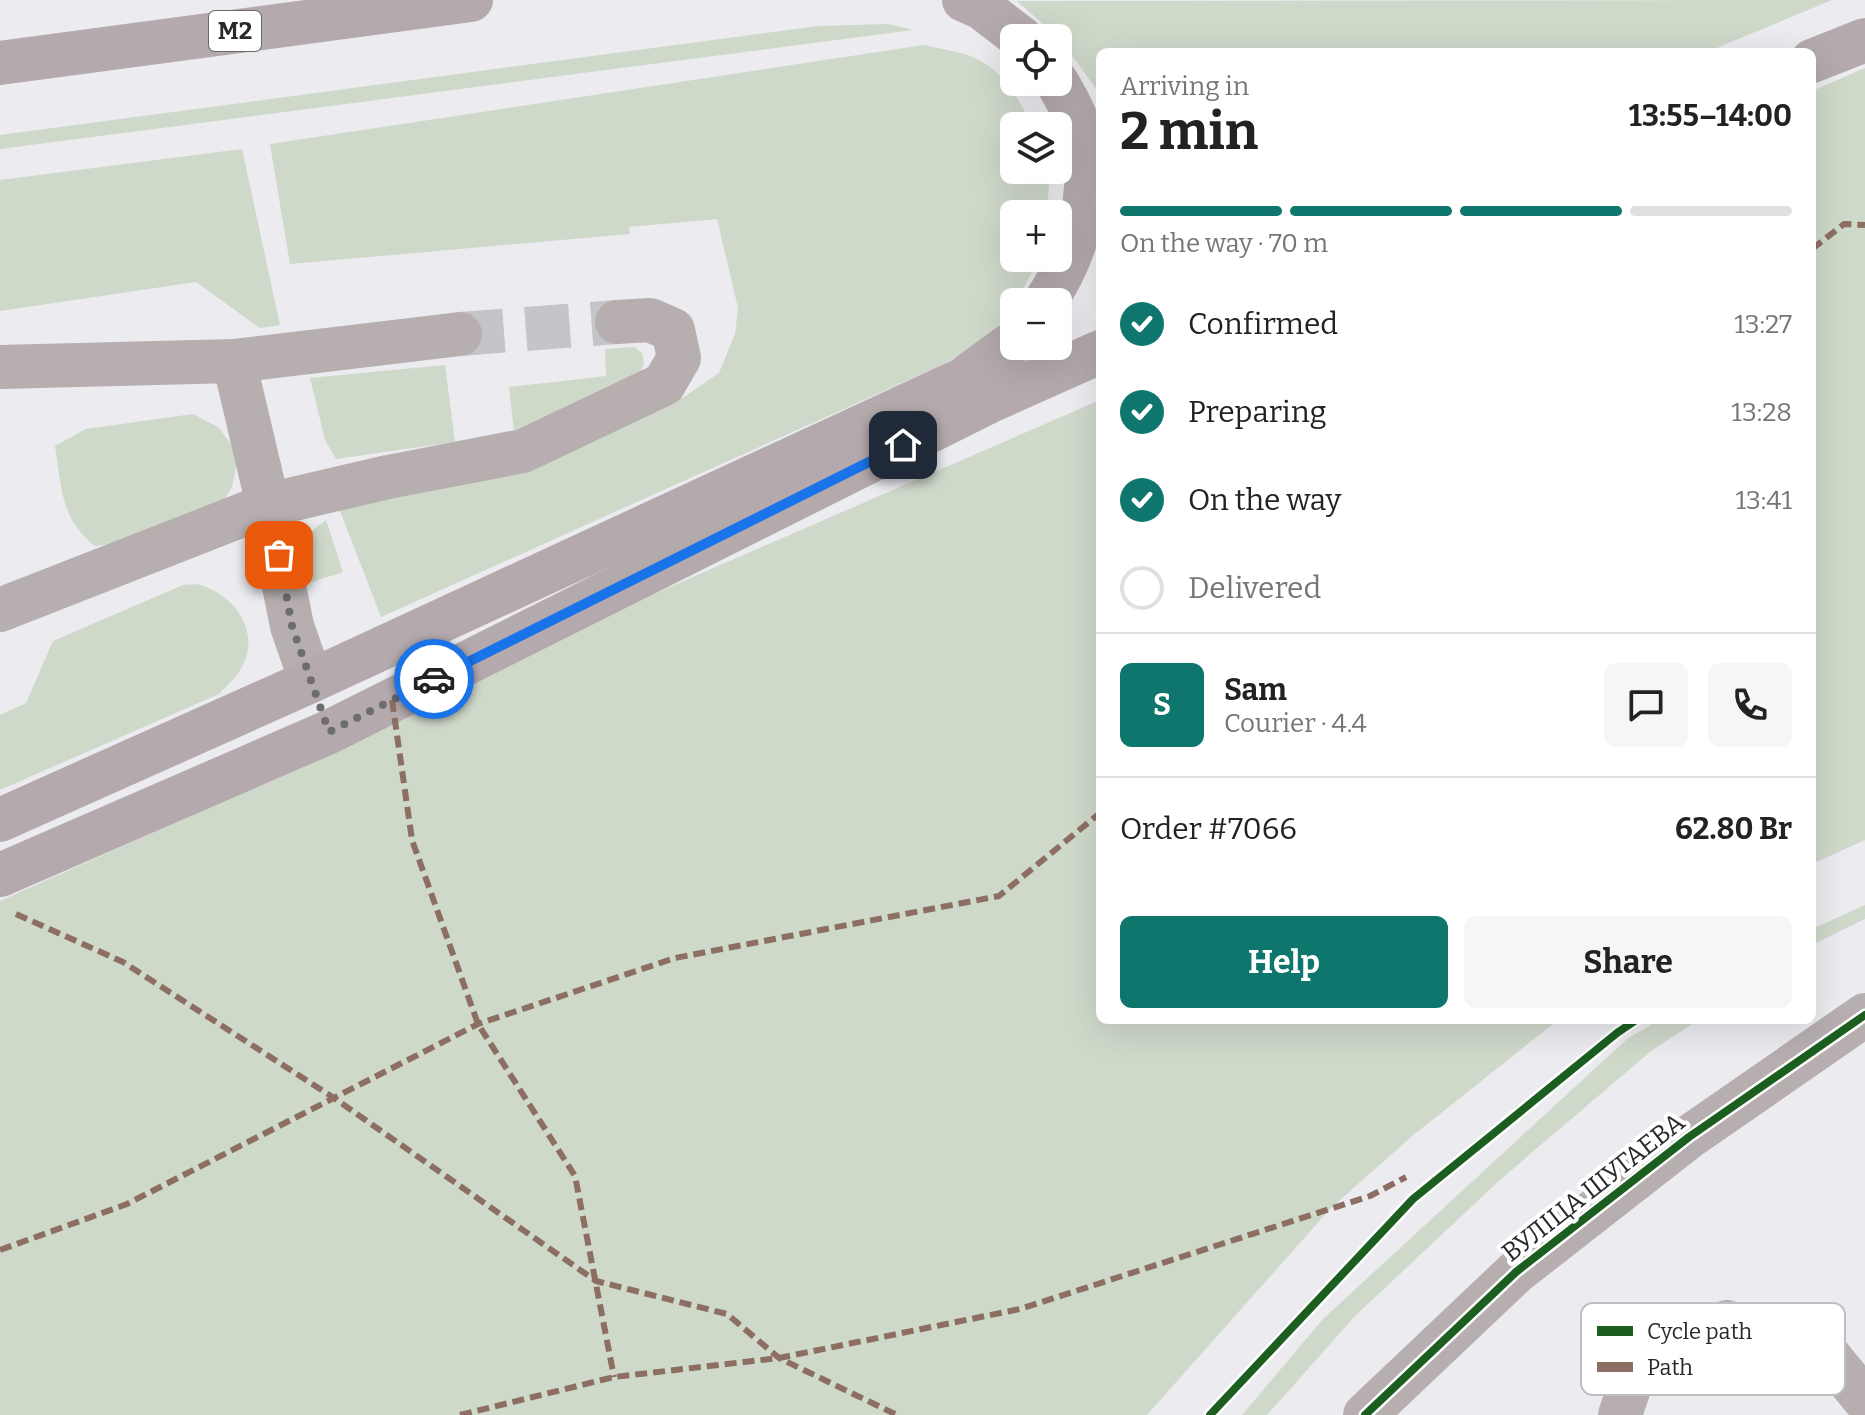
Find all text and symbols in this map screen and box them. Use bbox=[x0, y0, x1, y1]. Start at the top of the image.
road number: М2 bbox=[209, 11, 261, 51]
map controls bbox=[1000, 24, 1072, 360]
button: locate bbox=[1000, 24, 1072, 96]
text: Arriving in bbox=[1120, 71, 1249, 102]
text: 13:55–14:00 bbox=[1629, 98, 1792, 134]
text: 2 min bbox=[1120, 100, 1258, 163]
button: layers bbox=[1000, 112, 1072, 184]
button: + bbox=[1000, 200, 1072, 272]
text: On the way · 70 m bbox=[1120, 228, 1328, 259]
button: − bbox=[1000, 288, 1072, 360]
icon: check bbox=[1120, 302, 1164, 346]
text: Confirmed bbox=[1188, 306, 1338, 342]
text: 13:27 bbox=[1734, 309, 1792, 340]
icon: check bbox=[1120, 390, 1164, 434]
text: Preparing bbox=[1188, 394, 1326, 430]
text: 13:28 bbox=[1731, 397, 1792, 428]
pin bbox=[869, 411, 937, 479]
icon: home bbox=[881, 423, 925, 467]
icon: check bbox=[1120, 478, 1164, 522]
text: On the way bbox=[1188, 482, 1341, 518]
text: 13:41 bbox=[1735, 485, 1792, 516]
pin bbox=[245, 521, 313, 589]
icon: bag bbox=[257, 533, 301, 577]
text: Delivered bbox=[1188, 570, 1321, 606]
courier bbox=[394, 639, 474, 719]
icon: car bbox=[412, 657, 456, 701]
button: chat bbox=[1604, 663, 1688, 747]
button: phone bbox=[1708, 663, 1792, 747]
text: Sam bbox=[1224, 672, 1287, 708]
text: S bbox=[1153, 687, 1171, 723]
text: Courier · 4.4 bbox=[1224, 708, 1367, 739]
text: Order #7066 bbox=[1120, 811, 1297, 847]
text: 62.80 Br bbox=[1675, 811, 1792, 847]
button: Help bbox=[1120, 916, 1448, 1008]
button: Share bbox=[1464, 916, 1792, 1008]
street label: ВУЛІЦА ШУГАЕВА bbox=[1496, 1106, 1691, 1268]
legend bbox=[1581, 1303, 1845, 1395]
text: Cycle path bbox=[1647, 1318, 1752, 1345]
text: Path bbox=[1647, 1354, 1693, 1381]

